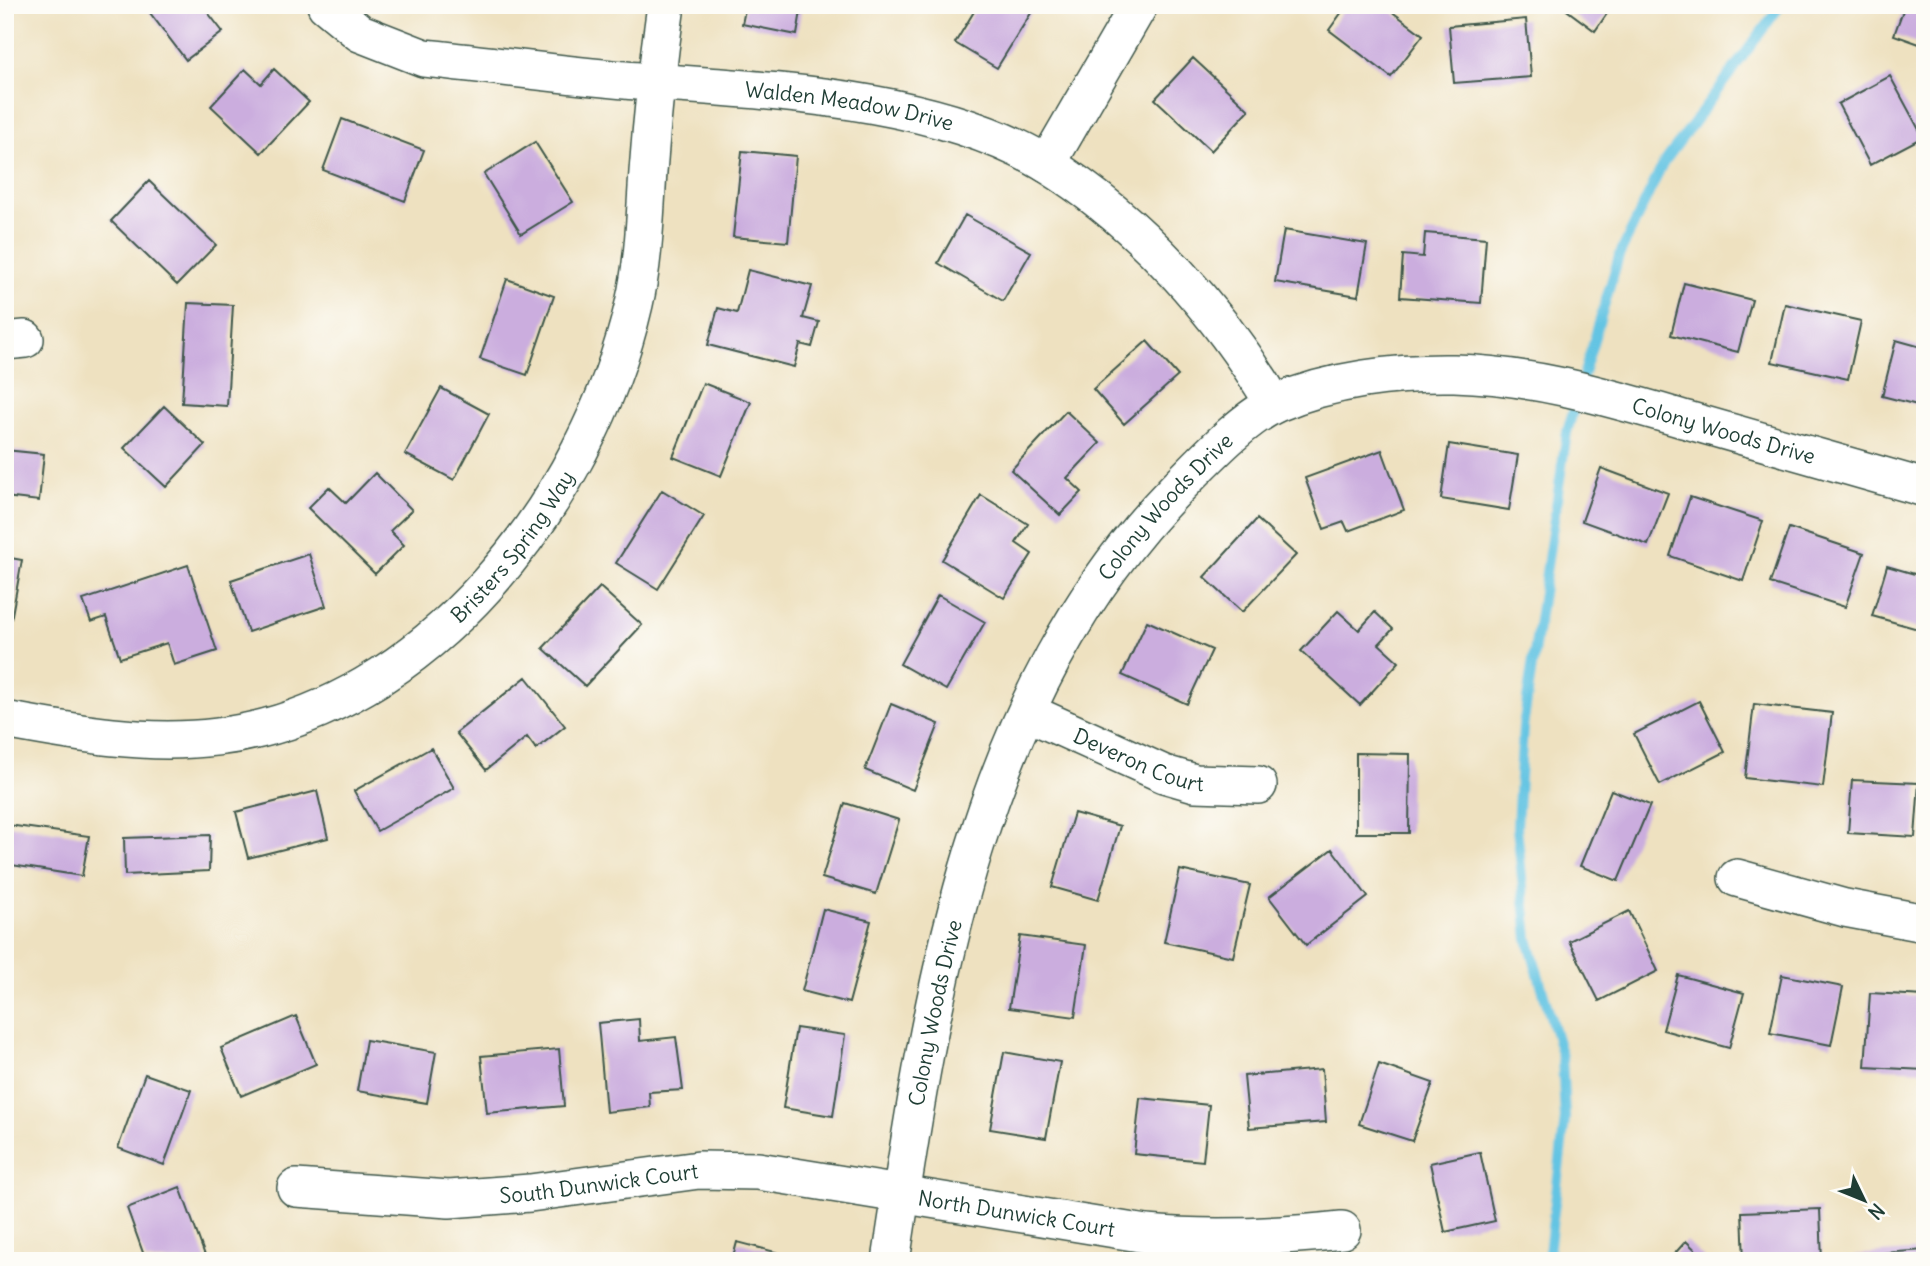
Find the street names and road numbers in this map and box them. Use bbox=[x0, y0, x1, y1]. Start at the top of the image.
street label: Walden Meadow Drive bbox=[744, 75, 957, 136]
street label: Colony Woods Drive bbox=[1629, 391, 1819, 470]
street label: Colony Woods Drive bbox=[1092, 427, 1238, 585]
street label: Bristers Spring Way bbox=[445, 465, 579, 628]
street label: Deveron Court bbox=[1070, 721, 1204, 797]
street label: Colony Woods Drive bbox=[902, 917, 967, 1108]
street label: South Dunwick Court bbox=[498, 1157, 700, 1209]
street label: North Dunwick Court bbox=[916, 1184, 1117, 1242]

